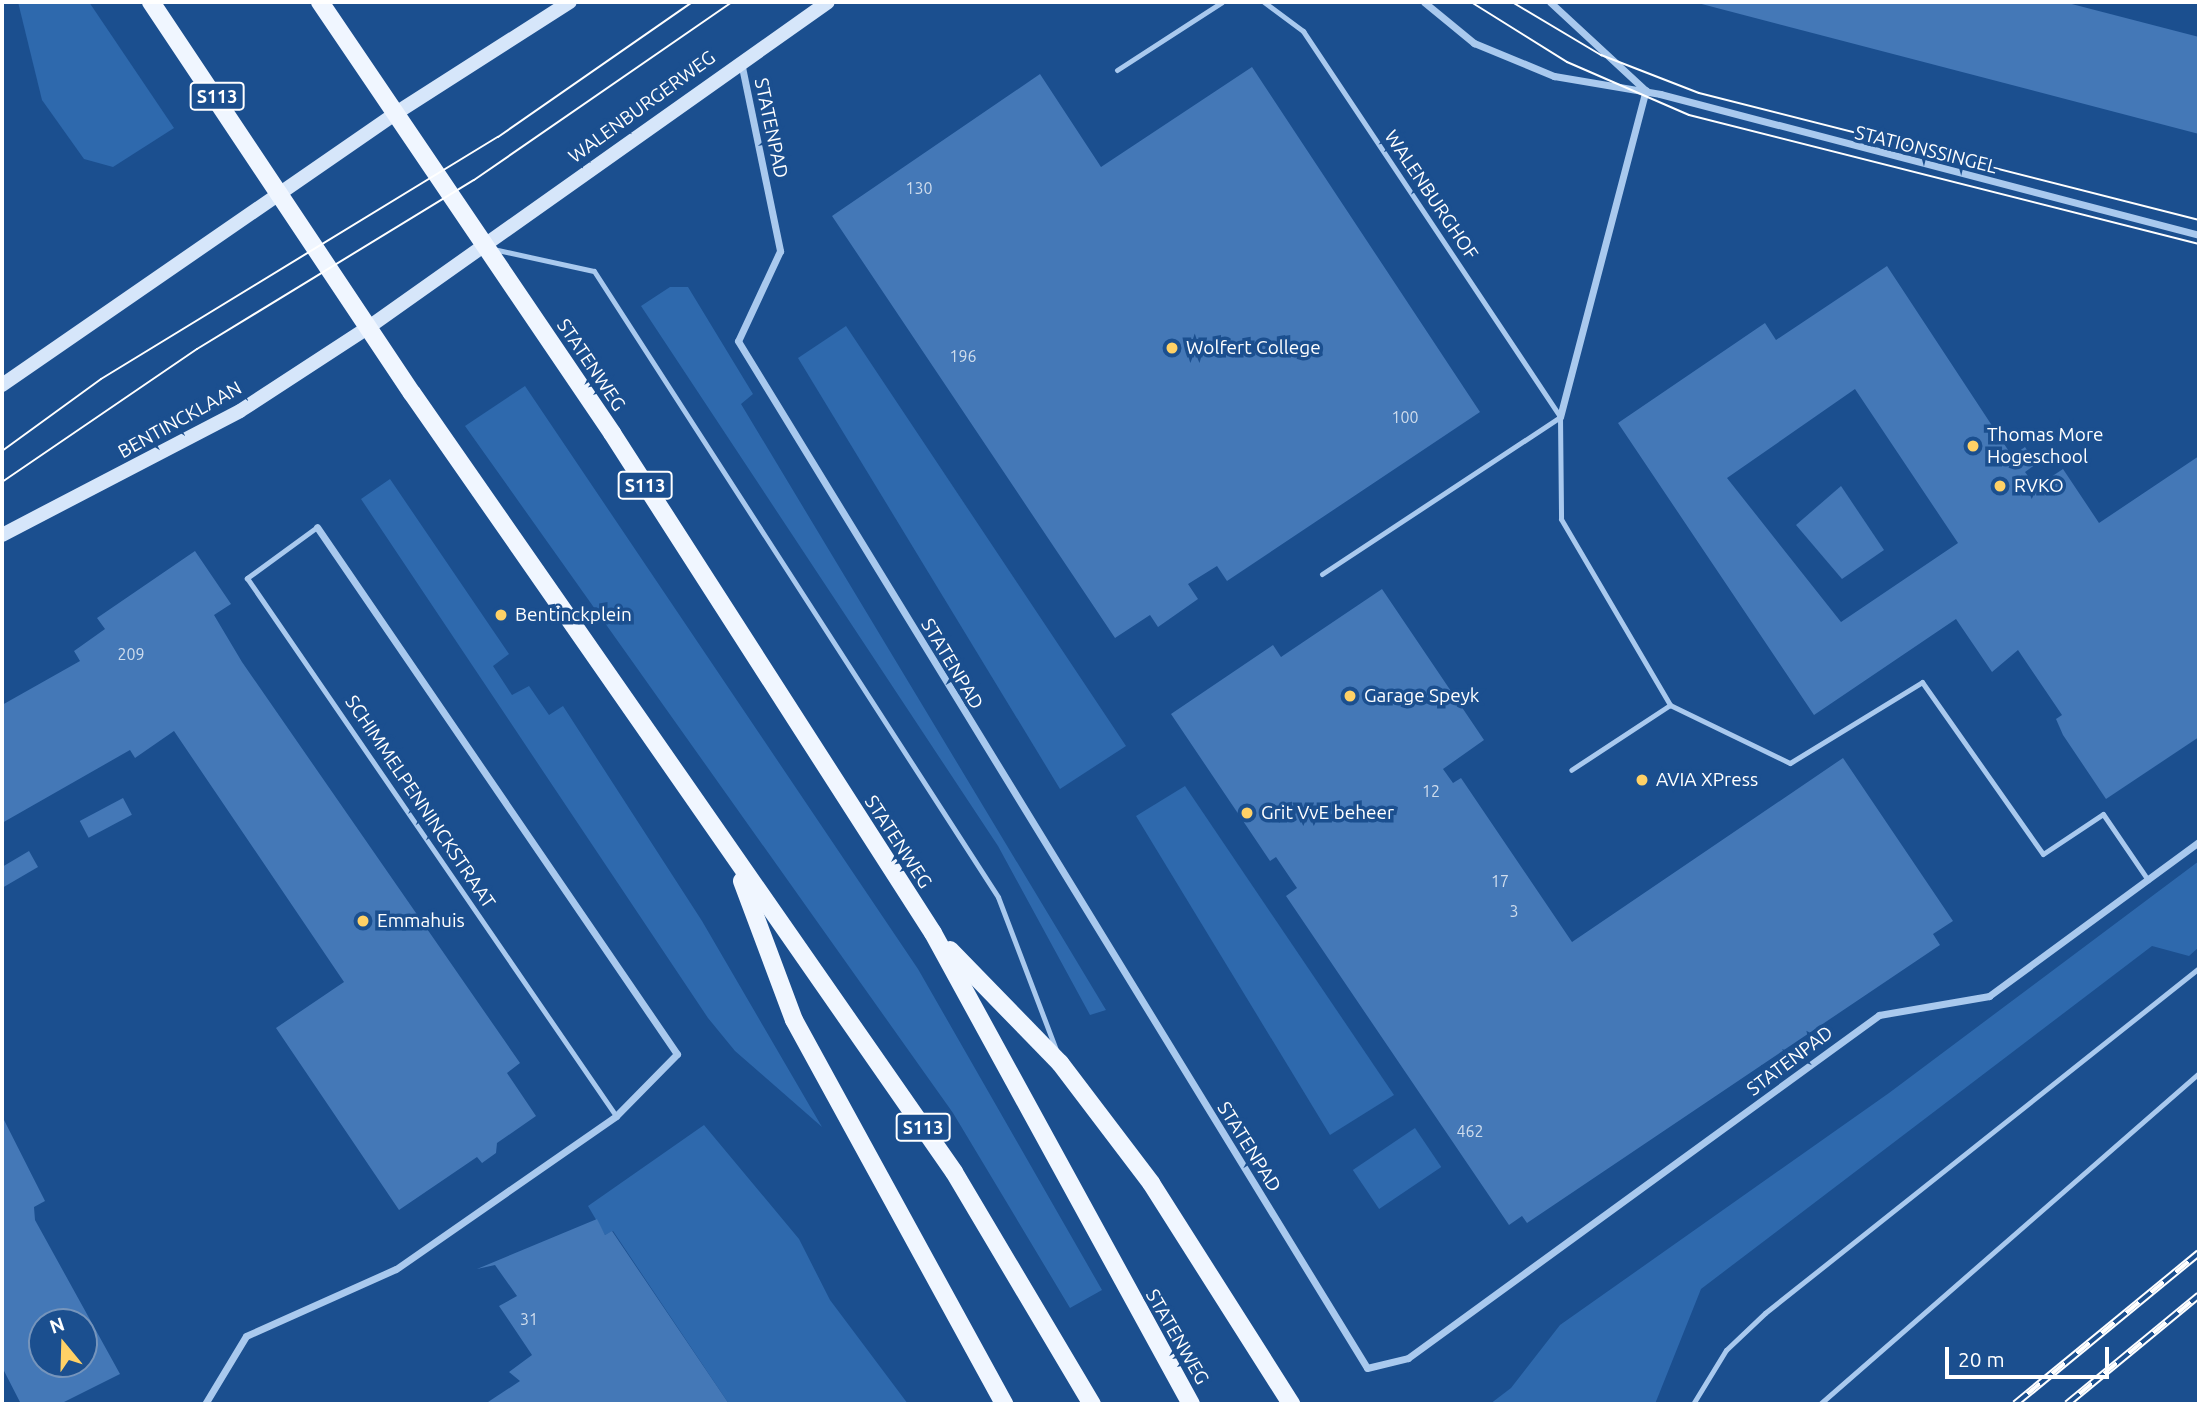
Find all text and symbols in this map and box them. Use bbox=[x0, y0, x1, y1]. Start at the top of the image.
street label: WALENBURGERWEG bbox=[564, 46, 720, 168]
street label: STATENPAD bbox=[749, 76, 793, 180]
road number: S113 bbox=[189, 82, 245, 110]
street label: STATIONSSINGEL bbox=[1853, 121, 1999, 179]
street label: WALENBURGHOF bbox=[1379, 126, 1483, 264]
house number: 130 bbox=[905, 178, 933, 198]
street label: STATENWEG bbox=[552, 315, 630, 415]
place label: Wolfert College bbox=[1186, 337, 1321, 359]
marker: Wolfert College bbox=[1164, 340, 1180, 356]
house number: 196 bbox=[949, 346, 977, 366]
street label: BENTINCKLAAN bbox=[114, 377, 246, 463]
house number: 100 bbox=[1391, 407, 1419, 427]
place label: Thomas More Hogeschool bbox=[1987, 424, 2104, 468]
marker: Thomas More Hogeschool bbox=[1965, 438, 1981, 454]
road number: S113 bbox=[617, 471, 673, 500]
place label: RVKO bbox=[2014, 475, 2064, 497]
marker: RVKO bbox=[1992, 478, 2008, 494]
place label: Bentinckplein bbox=[515, 604, 632, 626]
marker: Bentinckplein bbox=[493, 607, 509, 623]
street label: STATENPAD bbox=[916, 614, 988, 714]
house number: 209 bbox=[117, 644, 145, 664]
place label: Garage Speyk bbox=[1364, 685, 1479, 707]
marker: Garage Speyk bbox=[1342, 688, 1358, 704]
street label: SCHIMMELPENNINCKSTRAAT bbox=[340, 691, 500, 913]
place label: AVIA XPress bbox=[1656, 769, 1758, 791]
marker: AVIA XPress bbox=[1634, 772, 1650, 788]
house number: 12 bbox=[1422, 781, 1440, 801]
street label: STATENWEG bbox=[860, 791, 936, 893]
place label: Grit VvE beheer bbox=[1261, 802, 1394, 824]
marker: Grit VvE beheer bbox=[1239, 805, 1255, 821]
house number: 17 bbox=[1491, 871, 1509, 891]
house number: 3 bbox=[1509, 901, 1519, 921]
place label: Emmahuis bbox=[377, 910, 465, 932]
marker: Emmahuis bbox=[355, 913, 371, 929]
street label: STATENPAD bbox=[1742, 1021, 1838, 1101]
street label: STATENPAD bbox=[1212, 1098, 1286, 1196]
road number: S113 bbox=[895, 1112, 951, 1142]
house number: 462 bbox=[1456, 1121, 1484, 1141]
street label: STATENWEG bbox=[1141, 1285, 1213, 1389]
north arrow bbox=[28, 1308, 98, 1378]
house number: 31 bbox=[520, 1309, 538, 1329]
text: N bbox=[47, 1312, 67, 1338]
scale bar bbox=[1949, 1332, 2114, 1376]
text: 20 m bbox=[1958, 1347, 2005, 1371]

